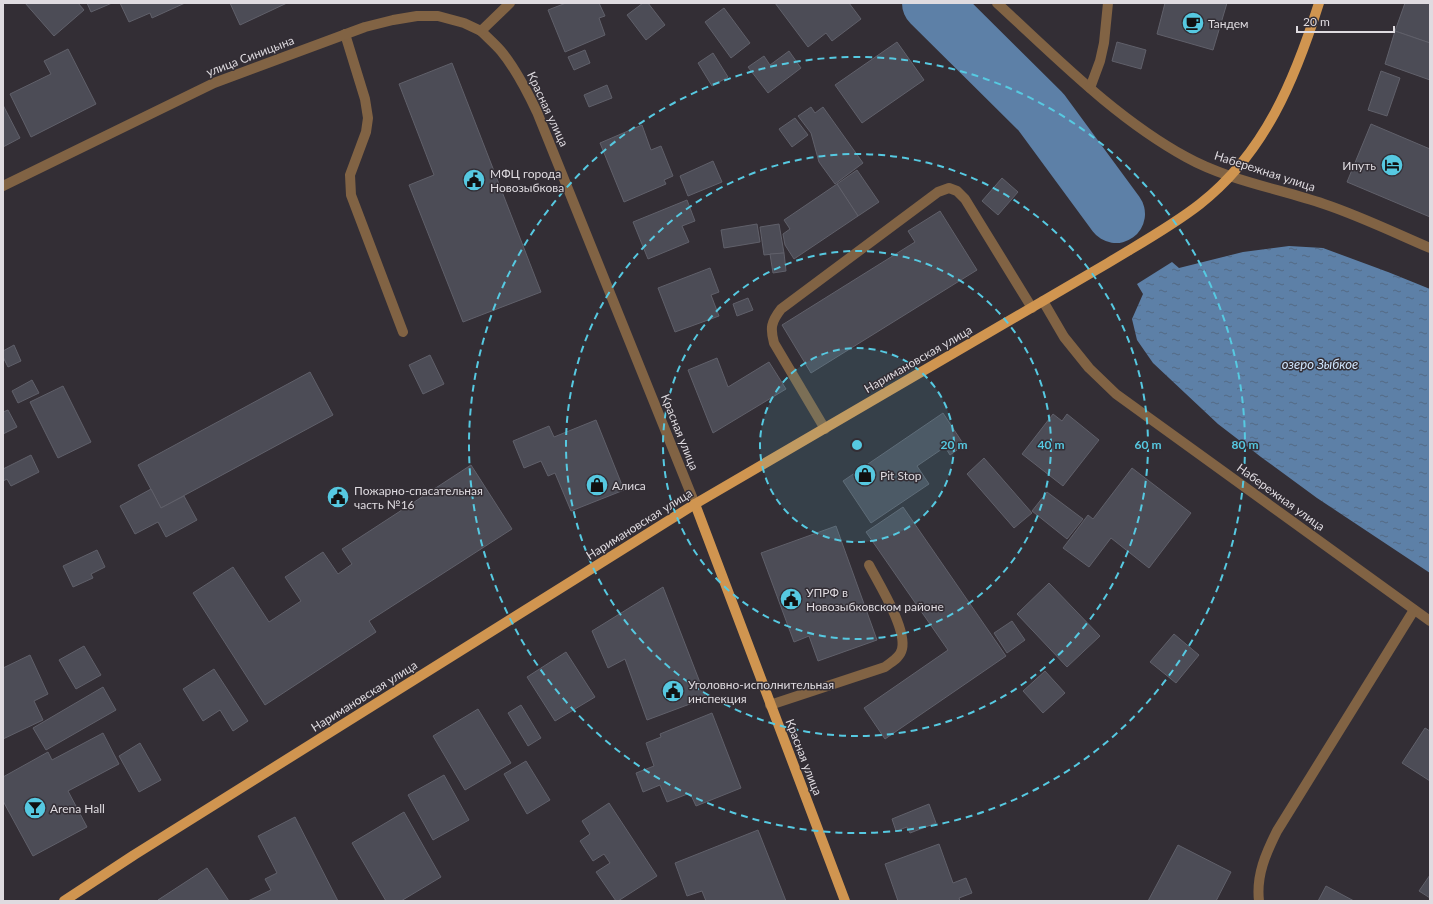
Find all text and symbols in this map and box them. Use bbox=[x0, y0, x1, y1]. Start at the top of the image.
scale bar bbox=[1297, 8, 1394, 34]
cafe icon: Тандем bbox=[1180, 10, 1206, 36]
text: 20 m bbox=[1303, 14, 1330, 29]
place label: Тандем bbox=[1208, 16, 1249, 31]
street label: улица Синицына bbox=[204, 32, 296, 80]
street label: Красная улица bbox=[524, 69, 572, 149]
street label: Набережная улица bbox=[1213, 148, 1317, 194]
hotel icon: Ипуть bbox=[1379, 152, 1405, 178]
place label: Ипуть bbox=[1342, 158, 1376, 173]
place label: МФЦ города Новозыбкова bbox=[490, 166, 564, 195]
public building icon: МФЦ города Новозыбкова bbox=[461, 167, 487, 193]
street label: Наримановская улица bbox=[861, 322, 975, 396]
water label: озеро Зыбкое bbox=[1282, 356, 1358, 372]
street label: Красная улица bbox=[658, 392, 702, 472]
text: 20 m bbox=[941, 437, 967, 452]
text: 40 m bbox=[1038, 437, 1064, 452]
text: 60 m bbox=[1135, 437, 1161, 452]
text: 80 m bbox=[1232, 437, 1258, 452]
centre of rings bbox=[850, 438, 864, 452]
street label: Набережная улица bbox=[1234, 460, 1328, 534]
shop icon: Pit Stop bbox=[852, 462, 878, 488]
place label: Pit Stop bbox=[880, 468, 922, 483]
shop icon: Алиса bbox=[584, 472, 610, 498]
place label: Алиса bbox=[612, 478, 646, 493]
place label: Пожарно-спасательная часть №16 bbox=[354, 483, 483, 512]
public building icon: Пожарно-спасательная часть №16 bbox=[325, 484, 351, 510]
street label: Наримановская улица bbox=[583, 485, 695, 563]
place label: УПРФ в Новозыбковском районе bbox=[806, 585, 944, 614]
public building icon: УПРФ в Новозыбковском районе bbox=[778, 586, 804, 612]
street label: Наримановская улица bbox=[308, 657, 420, 735]
place label: Уголовно-исполнительная инспекция bbox=[688, 677, 834, 706]
public building icon: Уголовно-исполнительная инспекция bbox=[660, 678, 686, 704]
street label: Красная улица bbox=[783, 717, 826, 797]
bar icon: Arena Hall bbox=[22, 795, 48, 821]
place label: Arena Hall bbox=[50, 801, 105, 816]

